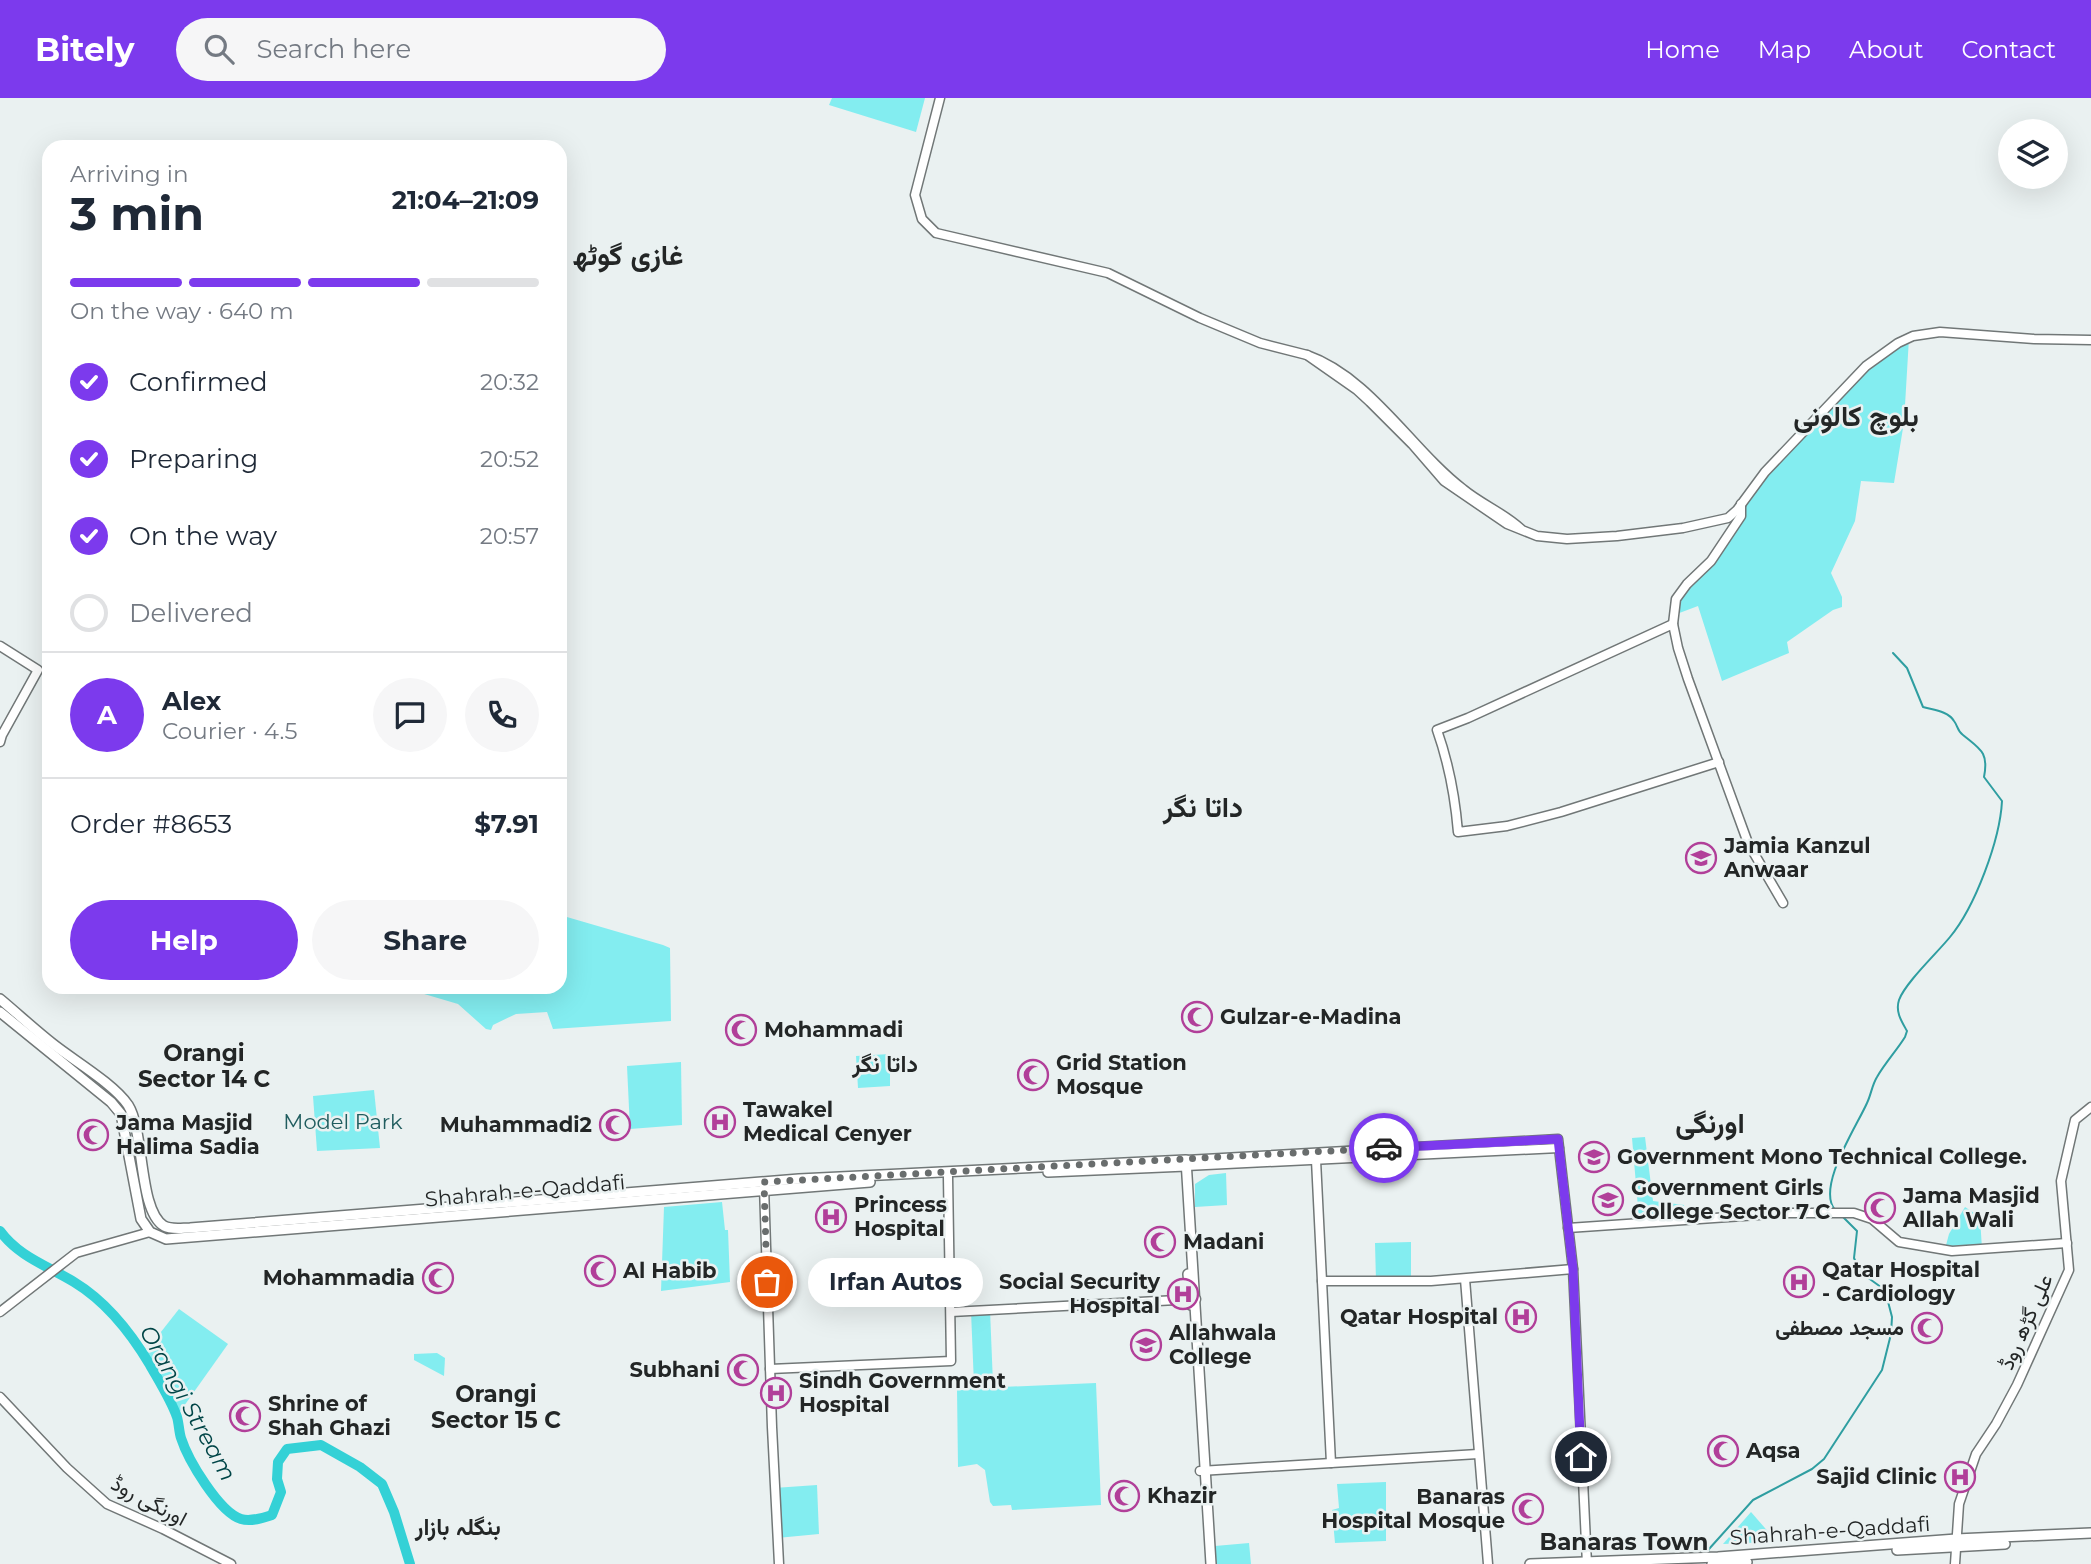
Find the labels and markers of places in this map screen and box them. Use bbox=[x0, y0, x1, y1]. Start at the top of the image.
place label: Jamia Kanzul Anwaar bbox=[1723, 833, 1870, 882]
school or university icon: Jamia Kanzul Anwaar bbox=[1684, 841, 1718, 875]
mosque icon: Gulzar-e-Madina bbox=[1180, 1000, 1214, 1034]
place label: Gulzar-e-Madina bbox=[1220, 1004, 1401, 1029]
mosque icon: Mohammadi bbox=[724, 1013, 758, 1047]
place label: Mohammadi bbox=[764, 1017, 903, 1042]
place label: Grid Station Mosque bbox=[1056, 1050, 1187, 1099]
mosque icon: Grid Station Mosque bbox=[1016, 1058, 1050, 1092]
place label: Tawakel Medical Cenyer bbox=[743, 1097, 912, 1146]
hospital icon: Tawakel Medical Cenyer bbox=[703, 1105, 737, 1139]
mosque icon: Muhammadi2 bbox=[598, 1108, 632, 1142]
place label: Jama Masjid Halima Sadia bbox=[115, 1110, 260, 1159]
place label: Muhammadi2 bbox=[440, 1112, 592, 1137]
mosque icon: Jama Masjid Halima Sadia bbox=[76, 1118, 110, 1152]
school or university icon: Government Mono Technical College. bbox=[1577, 1140, 1611, 1174]
place label: Government Mono Technical College. bbox=[1617, 1144, 2027, 1169]
place label: Government Girls College Sector 7 C bbox=[1631, 1175, 1830, 1224]
school or university icon: Government Girls College Sector 7 C bbox=[1591, 1183, 1625, 1217]
place label: Jama Masjid Allah Wali bbox=[1902, 1183, 2040, 1232]
mosque icon: Jama Masjid Allah Wali bbox=[1863, 1191, 1897, 1225]
place label: Princess Hospital bbox=[854, 1192, 947, 1241]
hospital icon: Princess Hospital bbox=[814, 1200, 848, 1234]
mosque icon: Madani bbox=[1143, 1225, 1177, 1259]
place label: Madani bbox=[1183, 1229, 1264, 1254]
pin bbox=[737, 1252, 797, 1312]
mosque icon: Al Habib bbox=[583, 1254, 617, 1288]
place label: Qatar Hospital - Cardiology bbox=[1822, 1257, 1980, 1306]
place label: Al Habib bbox=[622, 1258, 717, 1283]
callout: Irfan Autos bbox=[809, 1258, 984, 1306]
mosque icon: Mohammadia bbox=[421, 1261, 455, 1295]
place label: Mohammadia bbox=[263, 1265, 415, 1290]
hospital icon: Qatar Hospital - Cardiology bbox=[1782, 1265, 1816, 1299]
place label: Social Security Hospital bbox=[999, 1269, 1160, 1318]
hospital icon: Social Security Hospital bbox=[1166, 1277, 1200, 1311]
hospital icon: Qatar Hospital bbox=[1504, 1300, 1538, 1334]
place label: Qatar Hospital bbox=[1340, 1304, 1498, 1329]
mosque icon: مسجد مصطفی bbox=[1910, 1311, 1944, 1345]
place label: مسجد مصطفی bbox=[1775, 1315, 1904, 1340]
place label: Allahwala College bbox=[1168, 1320, 1276, 1369]
school or university icon: Allahwala College bbox=[1129, 1328, 1163, 1362]
mosque icon: Subhani bbox=[726, 1353, 760, 1387]
place label: Subhani bbox=[629, 1357, 720, 1382]
place label: Sindh Government Hospital bbox=[799, 1368, 1006, 1417]
hospital icon: Sindh Government Hospital bbox=[759, 1376, 793, 1410]
place label: Shrine of Shah Ghazi bbox=[268, 1391, 391, 1440]
mosque icon: Shrine of Shah Ghazi bbox=[228, 1399, 262, 1433]
pin bbox=[1551, 1427, 1611, 1487]
mosque icon: Aqsa bbox=[1706, 1434, 1740, 1468]
place label: Aqsa bbox=[1745, 1438, 1801, 1463]
hospital icon: Sajid Clinic bbox=[1943, 1460, 1977, 1494]
place label: Sajid Clinic bbox=[1816, 1464, 1938, 1489]
mosque icon: Khazir bbox=[1107, 1479, 1141, 1513]
place label: Khazir bbox=[1147, 1483, 1217, 1508]
place label: Banaras Hospital Mosque bbox=[1321, 1484, 1505, 1533]
mosque icon: Banaras Hospital Mosque bbox=[1511, 1492, 1545, 1526]

